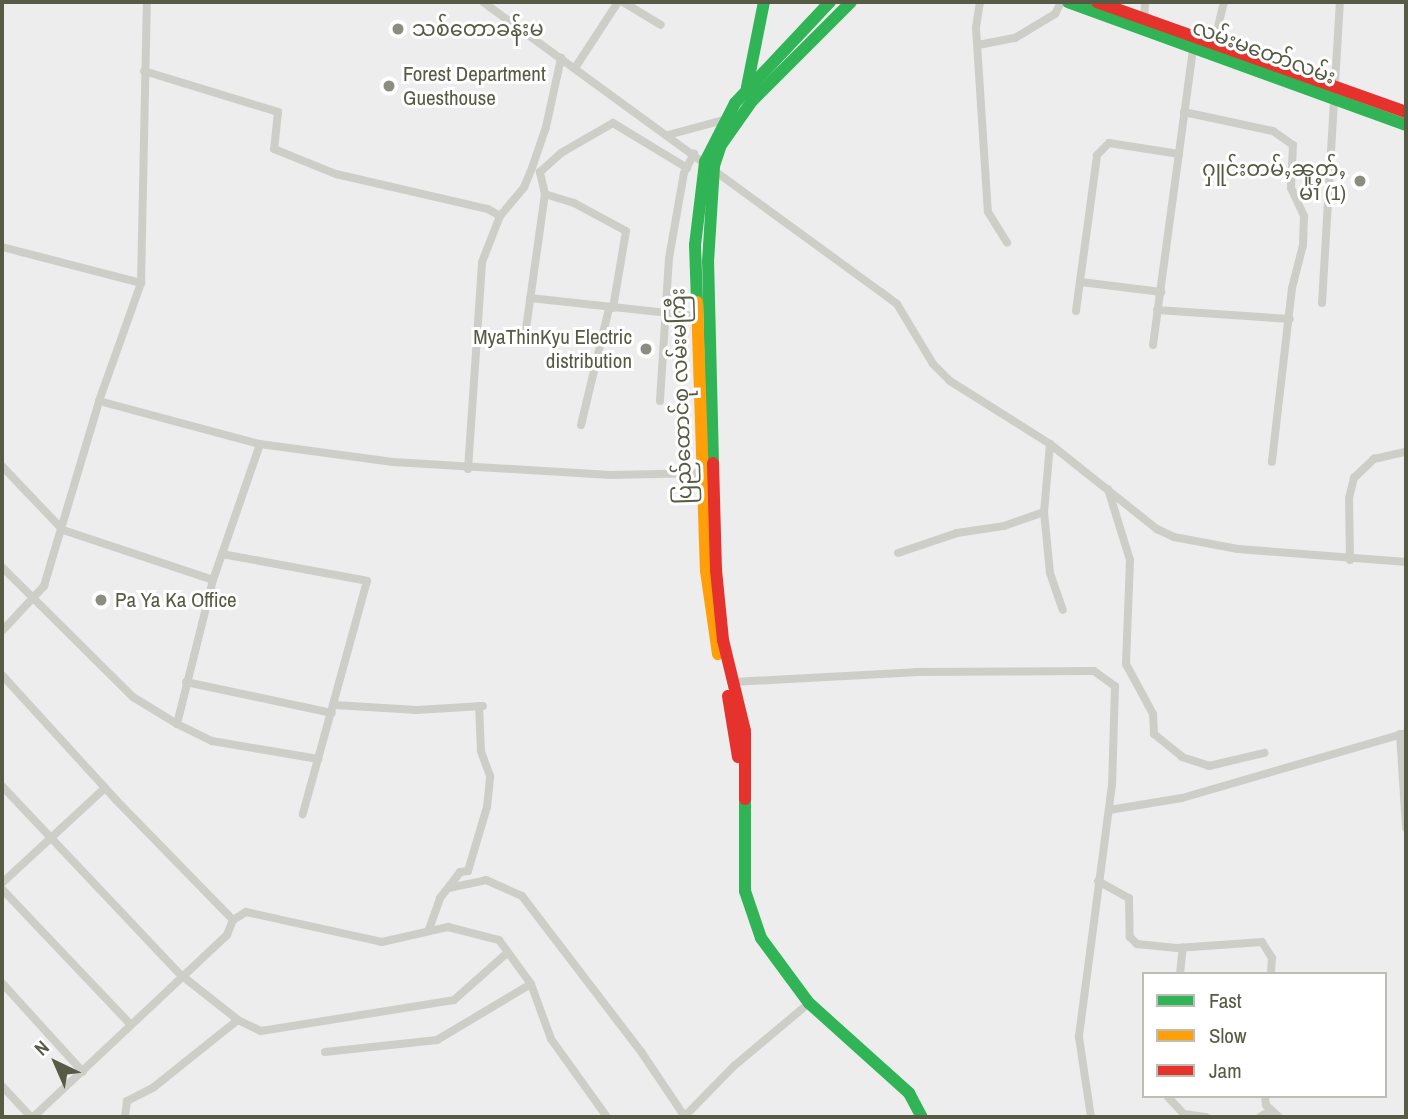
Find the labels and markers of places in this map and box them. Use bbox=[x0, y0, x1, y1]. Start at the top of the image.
place label: သစ်တောခန်းမ bbox=[412, 16, 544, 42]
marker: သစ်တောခန်းမ bbox=[390, 21, 406, 37]
place label: Forest Department Guesthouse bbox=[403, 61, 546, 111]
marker: Forest Department Guesthouse bbox=[381, 78, 397, 94]
place label: ႁူင်းတမ်ႇၼူတ်ႇ မၢႆ (1) bbox=[1202, 156, 1346, 206]
marker: ႁူင်းတမ်ႇၼူတ်ႇ မၢႆ (1) bbox=[1352, 173, 1368, 189]
place label: MyaThinKyu Electric distribution bbox=[473, 324, 632, 374]
marker: MyaThinKyu Electric distribution bbox=[638, 341, 654, 357]
place label: Pa Ya Ka Office bbox=[115, 587, 237, 613]
marker: Pa Ya Ka Office bbox=[93, 592, 109, 608]

